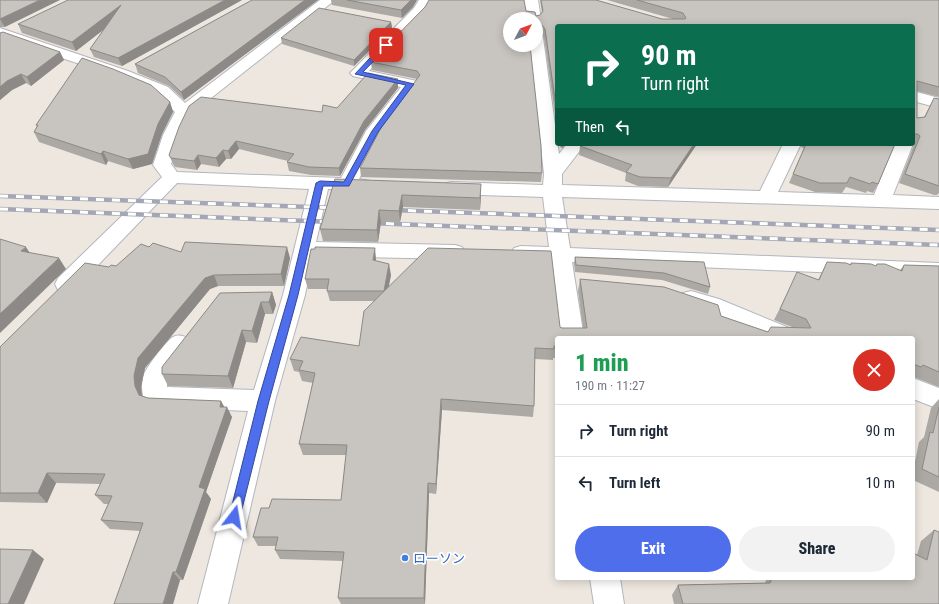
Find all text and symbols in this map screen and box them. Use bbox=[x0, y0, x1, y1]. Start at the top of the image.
north arrow bbox=[503, 12, 543, 52]
map controls bbox=[503, 12, 543, 52]
pin bbox=[369, 28, 403, 62]
icon: arrive bbox=[375, 34, 397, 56]
text: 90 m bbox=[641, 39, 697, 72]
icon: right bbox=[575, 40, 627, 92]
text: Turn right bbox=[641, 73, 709, 94]
icon: left bbox=[612, 116, 634, 138]
text: Then bbox=[575, 118, 604, 136]
text: 1 min bbox=[575, 349, 629, 377]
button: close bbox=[853, 349, 895, 391]
text: 190 m · 11:27 bbox=[575, 378, 645, 393]
icon: right bbox=[575, 420, 597, 442]
text: Turn right bbox=[609, 422, 668, 440]
text: 90 m bbox=[865, 422, 895, 440]
icon: left bbox=[575, 472, 597, 494]
text: Turn left bbox=[609, 474, 660, 492]
text: 10 m bbox=[865, 474, 895, 492]
position arrow bbox=[213, 496, 255, 538]
button: Exit bbox=[575, 526, 731, 572]
button: Share bbox=[739, 526, 895, 572]
place label: ローソン bbox=[413, 551, 465, 566]
marker: ローソン bbox=[400, 553, 410, 563]

